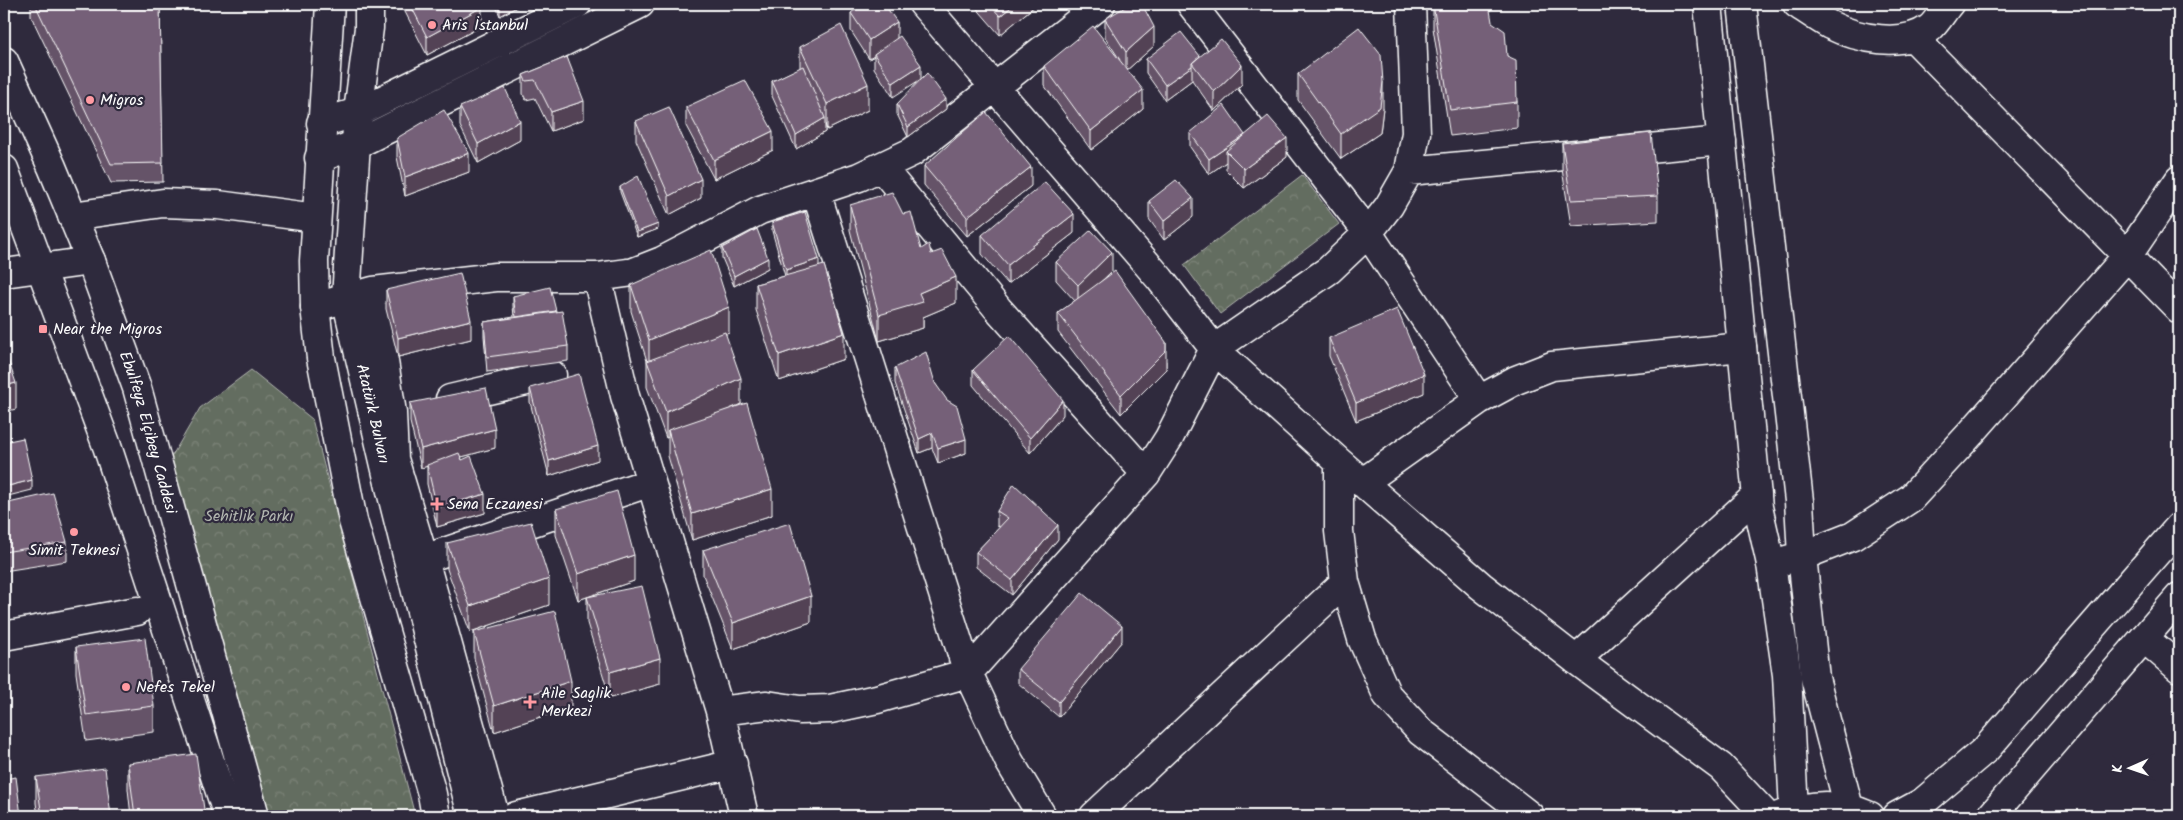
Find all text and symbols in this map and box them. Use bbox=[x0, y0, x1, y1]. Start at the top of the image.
place label: Aris İstanbul bbox=[442, 13, 528, 38]
marker: Aris İstanbul bbox=[426, 19, 438, 31]
place label: Migros bbox=[100, 88, 144, 113]
marker: Migros bbox=[84, 94, 96, 106]
place label: Near the Migros bbox=[53, 317, 162, 342]
marker: Near the Migros bbox=[37, 323, 49, 335]
street label: Ebulfeyz Elçibey Caddesi bbox=[112, 348, 184, 518]
street label: Atatürk Bulvarı bbox=[349, 361, 397, 466]
place label: Sena Eczanesi bbox=[447, 492, 544, 517]
marker: Sena Eczanesi bbox=[431, 498, 443, 510]
park label: Sehitlik Parkı bbox=[204, 504, 294, 529]
marker: Simit Teknesi bbox=[68, 526, 80, 538]
place label: Simit Teknesi bbox=[28, 538, 121, 563]
place label: Nefes Tekel bbox=[136, 675, 215, 700]
marker: Nefes Tekel bbox=[120, 681, 132, 693]
place label: Aile Saglik Merkezi bbox=[541, 681, 611, 724]
marker: Aile Saglik Merkezi bbox=[523, 695, 537, 709]
north arrow bbox=[2106, 742, 2156, 792]
text: K bbox=[2107, 763, 2129, 773]

